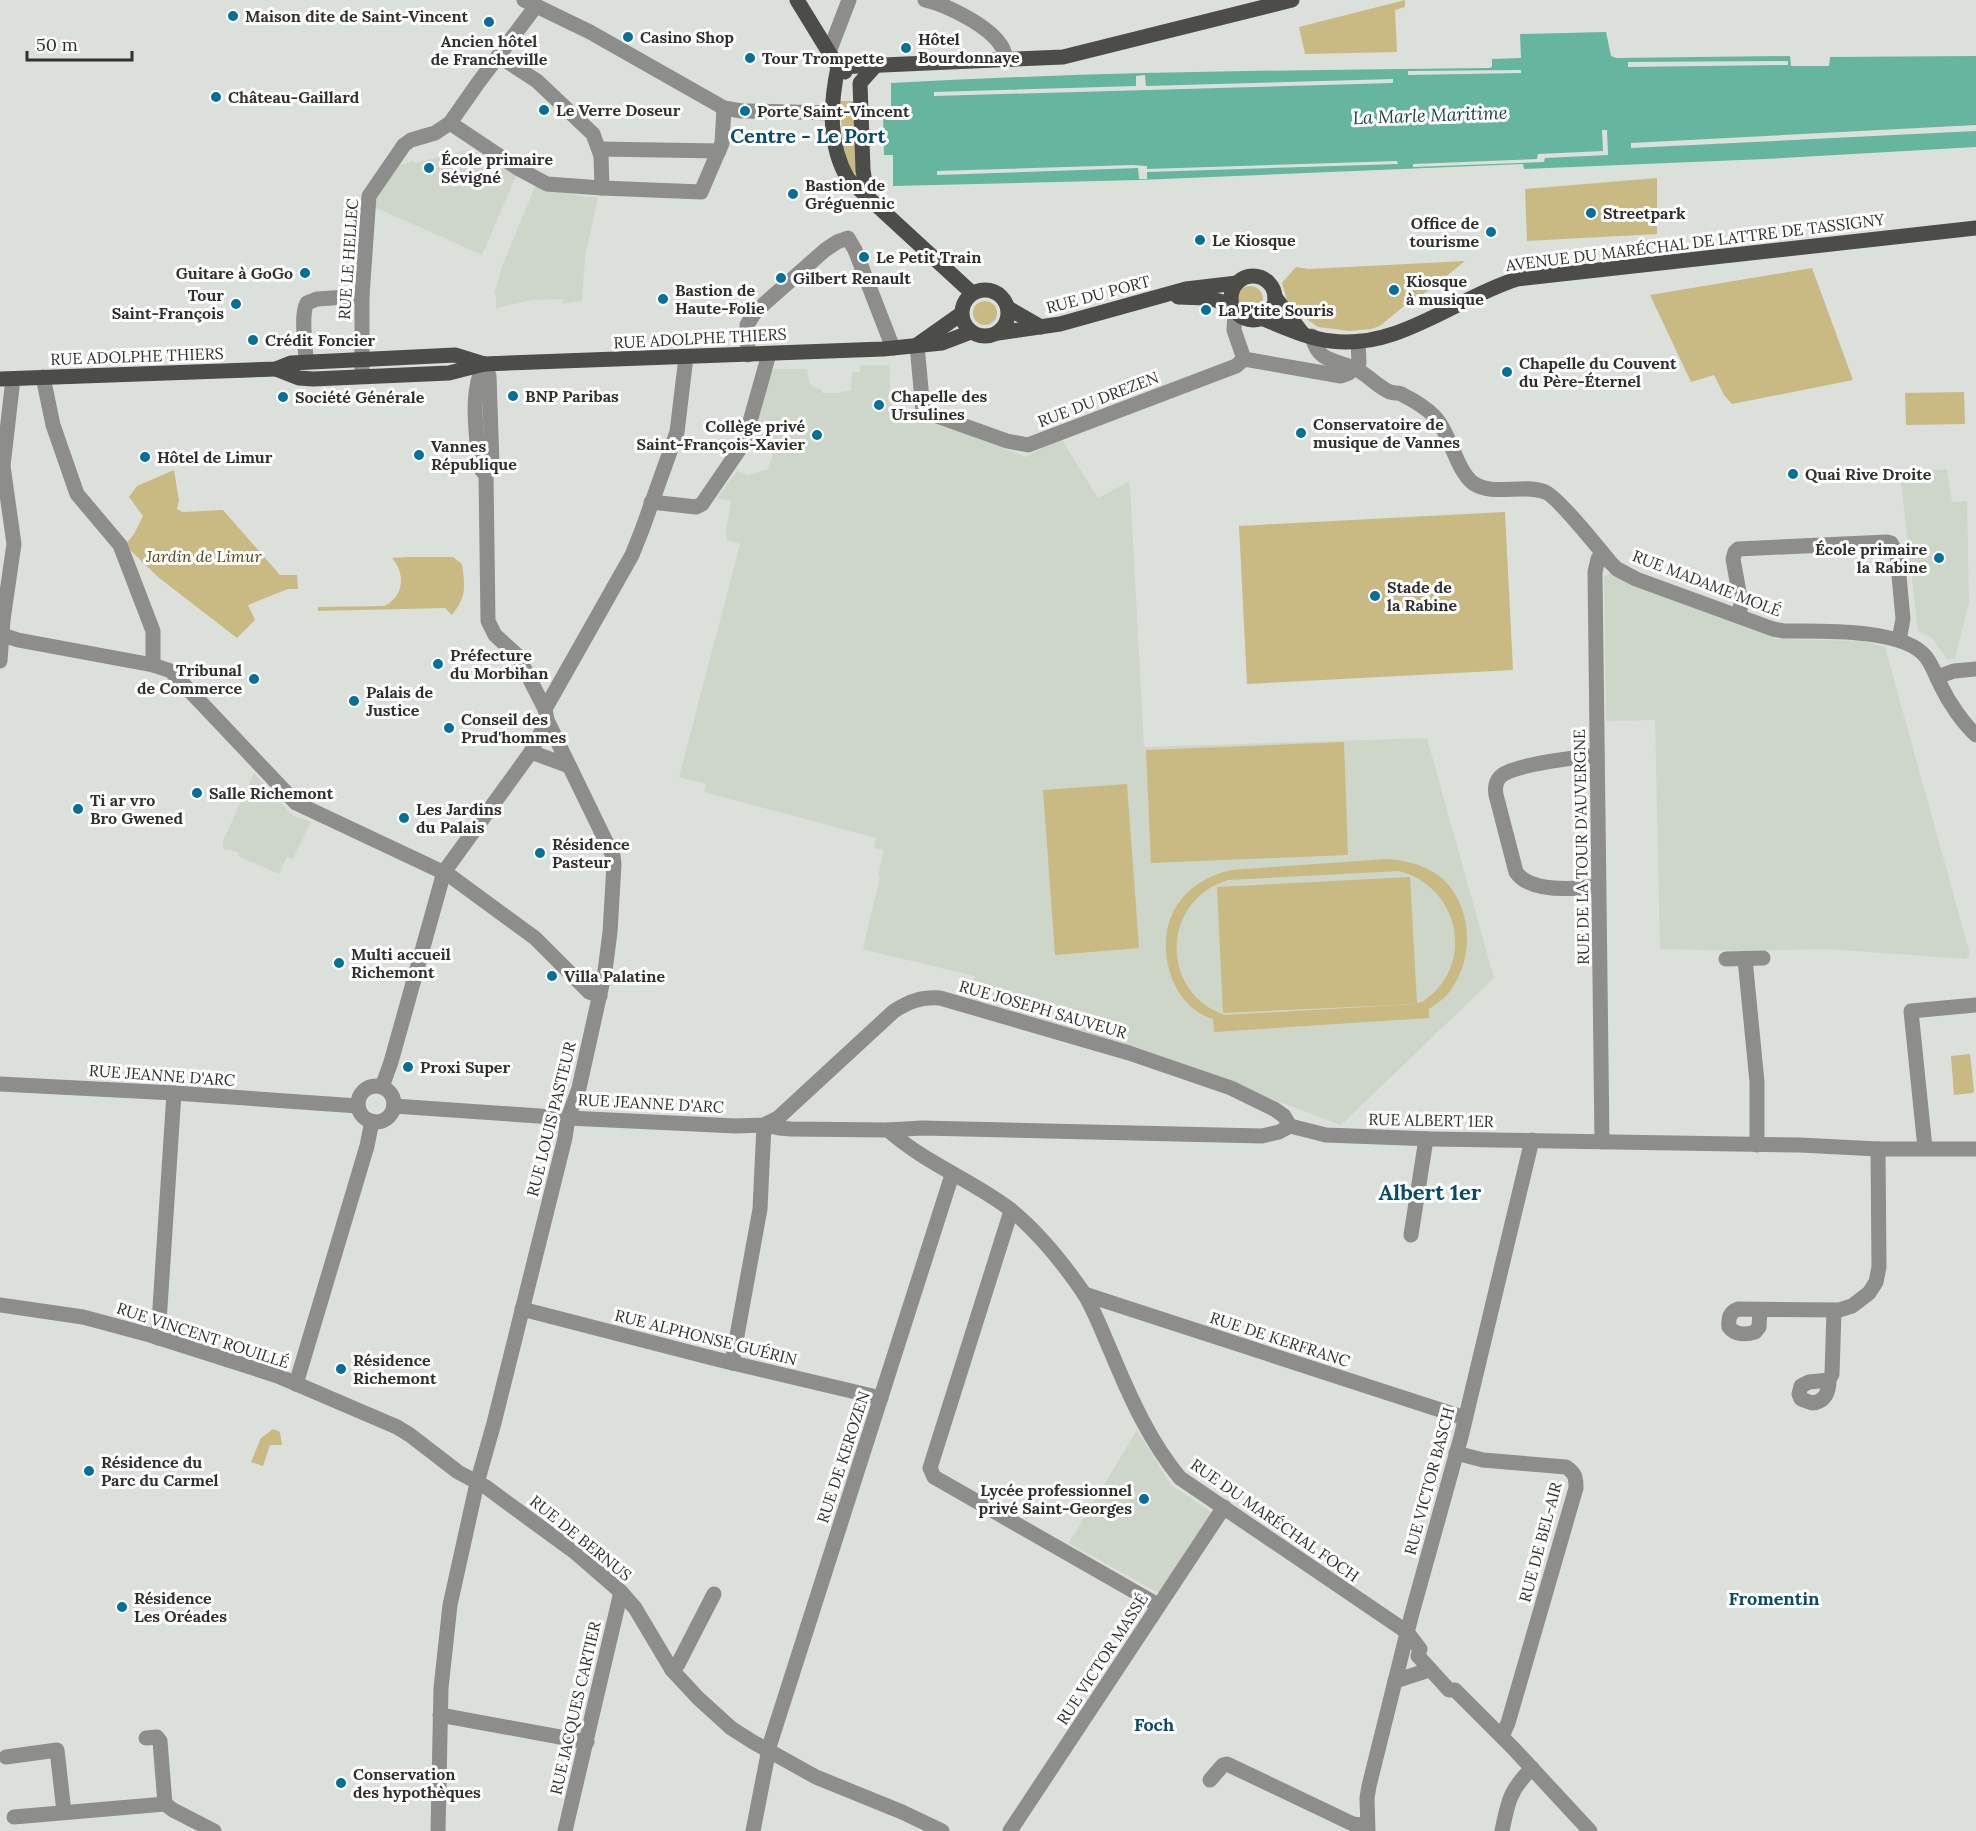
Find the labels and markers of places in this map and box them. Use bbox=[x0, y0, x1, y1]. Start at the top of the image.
place label: Maison dite de Saint-Vincent bbox=[245, 6, 469, 26]
marker: Maison dite de Saint-Vincent bbox=[226, 9, 240, 23]
marker: Ancien hôtel de Francheville bbox=[482, 15, 496, 29]
place label: Casino Shop bbox=[640, 27, 734, 47]
place label: Hôtel Bourdonnaye bbox=[918, 29, 1020, 67]
marker: Casino Shop bbox=[621, 30, 635, 44]
place label: Ancien hôtel de Francheville bbox=[431, 31, 548, 69]
marker: Hôtel Bourdonnaye bbox=[899, 41, 913, 55]
place label: Tour Trompette bbox=[762, 48, 884, 68]
marker: Tour Trompette bbox=[743, 51, 757, 65]
place label: Château-Gaillard bbox=[228, 87, 360, 107]
marker: Château-Gaillard bbox=[209, 90, 223, 104]
place label: Le Verre Doseur bbox=[556, 100, 681, 120]
place label: Porte Saint-Vincent bbox=[757, 101, 910, 121]
marker: Le Verre Doseur bbox=[537, 103, 551, 117]
marker: Porte Saint-Vincent bbox=[738, 104, 752, 118]
place label: École primaire Sévigné bbox=[441, 149, 553, 187]
marker: École primaire Sévigné bbox=[422, 161, 436, 175]
place label: Bastion de Gréguennic bbox=[805, 175, 895, 213]
marker: Bastion de Gréguennic bbox=[786, 187, 800, 201]
place label: Streetpark bbox=[1603, 203, 1686, 223]
marker: Streetpark bbox=[1584, 206, 1598, 220]
place label: Office de tourisme bbox=[1409, 213, 1479, 251]
marker: Office de tourisme bbox=[1484, 225, 1498, 239]
place label: Le Kiosque bbox=[1212, 230, 1296, 250]
marker: Le Kiosque bbox=[1193, 233, 1207, 247]
place label: Le Petit Train bbox=[876, 247, 981, 267]
marker: Le Petit Train bbox=[857, 250, 871, 264]
place label: Guitare à GoGo bbox=[176, 263, 293, 283]
marker: Guitare à GoGo bbox=[298, 266, 312, 280]
place label: Gilbert Renault bbox=[793, 268, 911, 288]
marker: Gilbert Renault bbox=[774, 271, 788, 285]
place label: Kiosque à musique bbox=[1406, 271, 1484, 309]
place label: Bastion de Haute-Folie bbox=[675, 280, 765, 318]
marker: Kiosque à musique bbox=[1387, 283, 1401, 297]
place label: Tour Saint-François bbox=[112, 285, 224, 323]
marker: Bastion de Haute-Folie bbox=[656, 292, 670, 306]
marker: Tour Saint-François bbox=[229, 297, 243, 311]
place label: La P'tite Souris bbox=[1218, 300, 1334, 320]
marker: La P'tite Souris bbox=[1199, 303, 1213, 317]
place label: Crédit Foncier bbox=[265, 330, 376, 350]
marker: Crédit Foncier bbox=[246, 333, 260, 347]
place label: Chapelle du Couvent du Père-Éternel bbox=[1519, 353, 1677, 391]
marker: Chapelle du Couvent du Père-Éternel bbox=[1500, 365, 1514, 379]
place label: BNP Paribas bbox=[525, 386, 619, 406]
place label: Chapelle des Ursulines bbox=[891, 386, 987, 424]
place label: Société Générale bbox=[295, 387, 425, 407]
marker: BNP Paribas bbox=[506, 389, 520, 403]
marker: Société Générale bbox=[276, 390, 290, 404]
marker: Chapelle des Ursulines bbox=[872, 398, 886, 412]
place label: Conservatoire de musique de Vannes bbox=[1313, 414, 1460, 452]
place label: Collège privé Saint-François-Xavier bbox=[637, 416, 805, 454]
marker: Conservatoire de musique de Vannes bbox=[1294, 426, 1308, 440]
marker: Collège privé Saint-François-Xavier bbox=[810, 428, 824, 442]
place label: Vannes République bbox=[431, 436, 517, 474]
place label: Hôtel de Limur bbox=[157, 447, 273, 467]
marker: Vannes République bbox=[412, 448, 426, 462]
marker: Hôtel de Limur bbox=[138, 450, 152, 464]
place label: Quai Rive Droite bbox=[1805, 464, 1932, 484]
marker: Quai Rive Droite bbox=[1786, 467, 1800, 481]
place label: École primaire la Rabine bbox=[1815, 539, 1927, 577]
marker: École primaire la Rabine bbox=[1932, 551, 1946, 565]
place label: Stade de la Rabine bbox=[1387, 577, 1458, 615]
marker: Stade de la Rabine bbox=[1368, 589, 1382, 603]
place label: Préfecture du Morbihan bbox=[450, 645, 548, 683]
marker: Préfecture du Morbihan bbox=[431, 657, 445, 671]
place label: Tribunal de Commerce bbox=[137, 660, 242, 698]
marker: Tribunal de Commerce bbox=[247, 672, 261, 686]
place label: Palais de Justice bbox=[366, 682, 434, 720]
marker: Palais de Justice bbox=[347, 694, 361, 708]
place label: Conseil des Prud'hommes bbox=[461, 709, 566, 747]
marker: Conseil des Prud'hommes bbox=[442, 721, 456, 735]
place label: Salle Richemont bbox=[209, 783, 334, 803]
marker: Salle Richemont bbox=[190, 786, 204, 800]
place label: Ti ar vro Bro Gwened bbox=[90, 790, 183, 828]
place label: Les Jardins du Palais bbox=[416, 799, 502, 837]
marker: Ti ar vro Bro Gwened bbox=[71, 802, 85, 816]
marker: Les Jardins du Palais bbox=[397, 811, 411, 825]
place label: Résidence Pasteur bbox=[552, 834, 630, 872]
marker: Résidence Pasteur bbox=[533, 846, 547, 860]
place label: Multi accueil Richemont bbox=[351, 944, 451, 982]
marker: Multi accueil Richemont bbox=[332, 956, 346, 970]
place label: Villa Palatine bbox=[564, 966, 666, 986]
marker: Villa Palatine bbox=[545, 969, 559, 983]
place label: Proxi Super bbox=[420, 1057, 510, 1077]
marker: Proxi Super bbox=[401, 1060, 415, 1074]
place label: Résidence Richemont bbox=[353, 1350, 437, 1388]
marker: Résidence Richemont bbox=[334, 1362, 348, 1376]
place label: Résidence du Parc du Carmel bbox=[101, 1452, 219, 1490]
marker: Résidence du Parc du Carmel bbox=[82, 1464, 96, 1478]
place label: Lycée professionnel privé Saint-Georges bbox=[979, 1480, 1132, 1518]
marker: Lycée professionnel privé Saint-Georges bbox=[1137, 1492, 1151, 1506]
place label: Résidence Les Oréades bbox=[134, 1588, 227, 1626]
marker: Résidence Les Oréades bbox=[115, 1600, 129, 1614]
place label: Conservation des hypothèques bbox=[353, 1764, 481, 1802]
marker: Conservation des hypothèques bbox=[334, 1776, 348, 1790]

